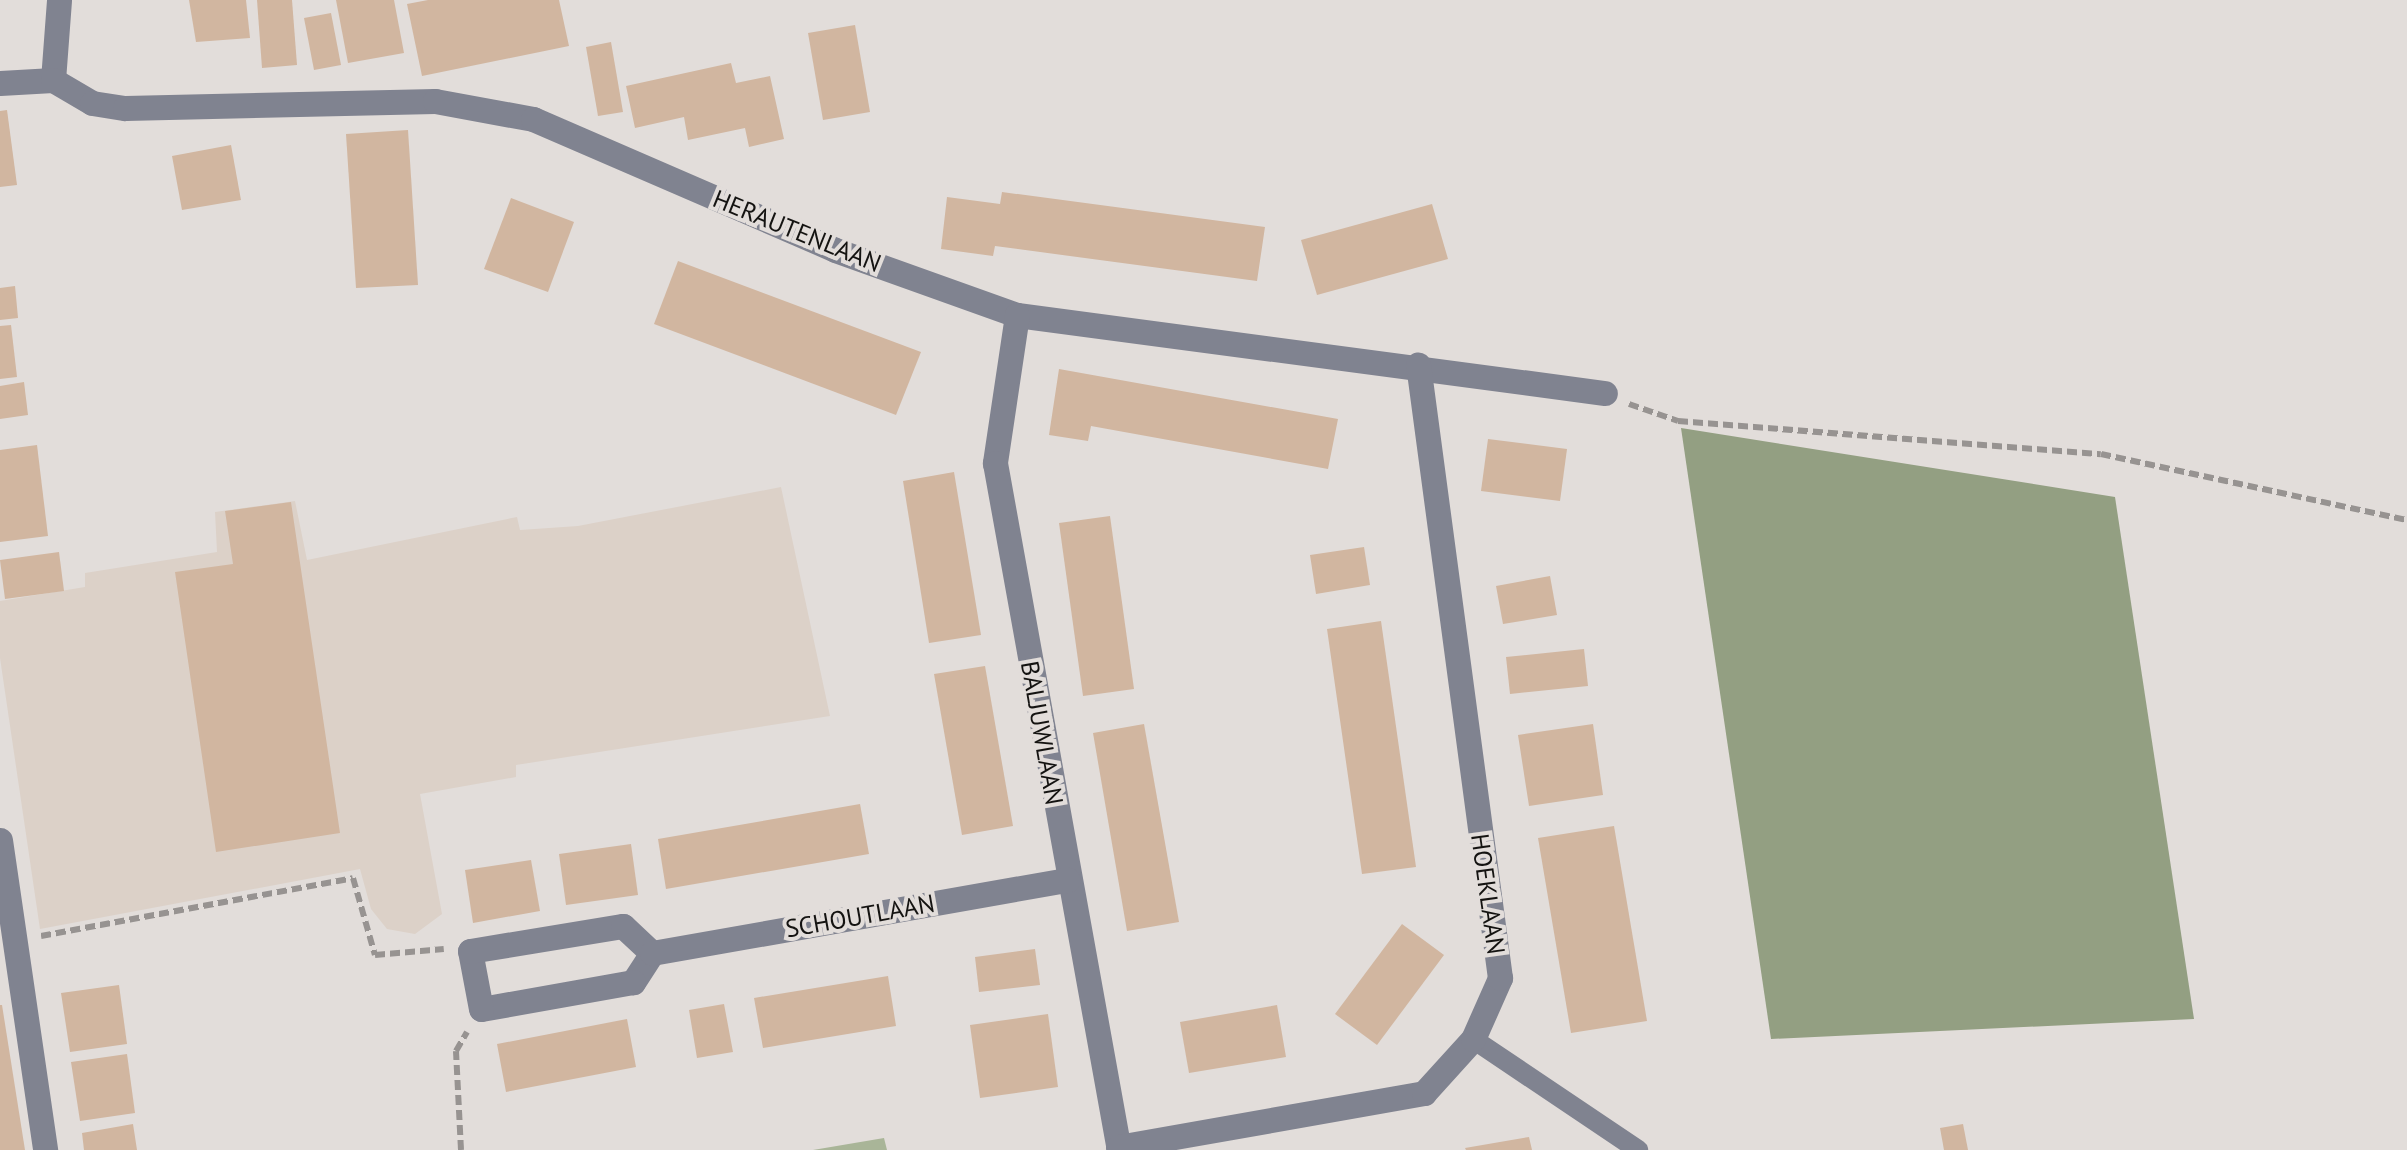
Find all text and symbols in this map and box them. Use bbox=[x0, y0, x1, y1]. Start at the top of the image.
street label: HERAUTENLAAN bbox=[709, 184, 885, 278]
street label: BALJUWLAAN bbox=[1015, 659, 1069, 807]
street label: HOEKLAAN bbox=[1465, 832, 1511, 956]
street label: SCHOUTLAAN bbox=[783, 888, 937, 944]

